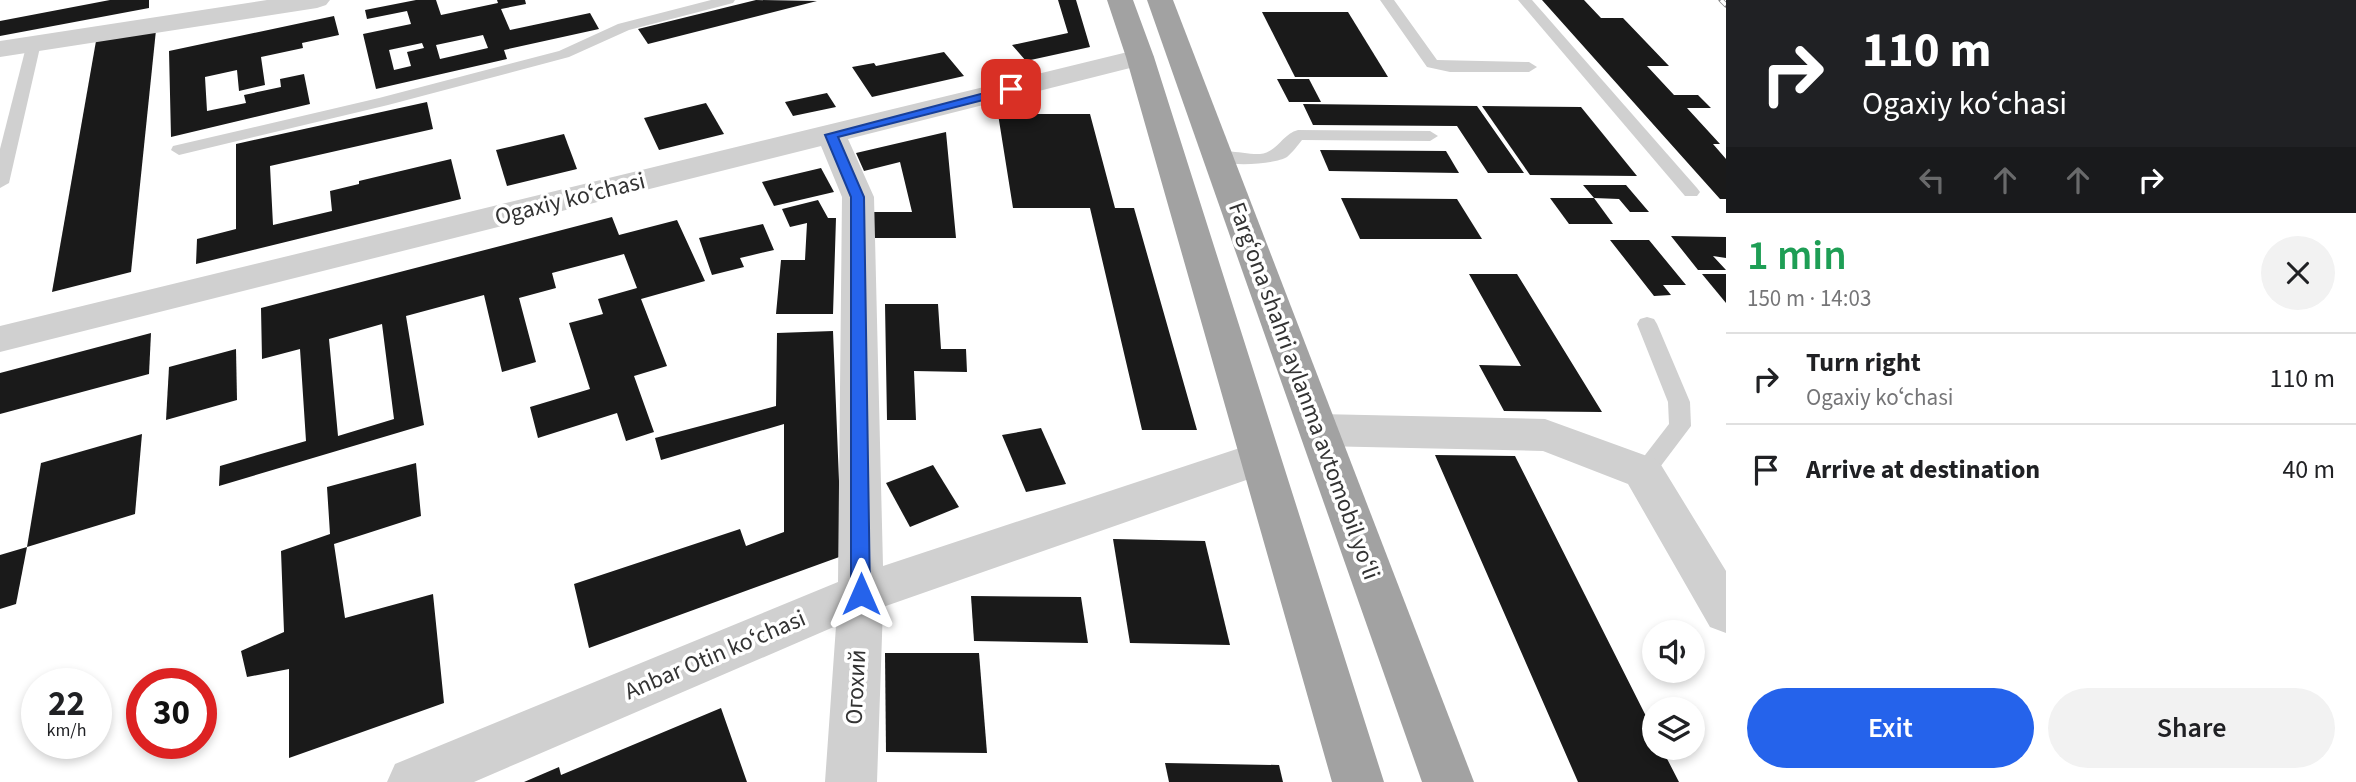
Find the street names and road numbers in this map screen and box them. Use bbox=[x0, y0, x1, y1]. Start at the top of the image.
street label: Ogaxiy koʻchasi bbox=[491, 163, 649, 235]
street label: Fargʻona shahri aylanma avtomobil yoʻli bbox=[1219, 197, 1389, 585]
street label: Anbar Otin koʻchasi bbox=[619, 601, 811, 709]
street label: Огохий bbox=[837, 649, 875, 725]

